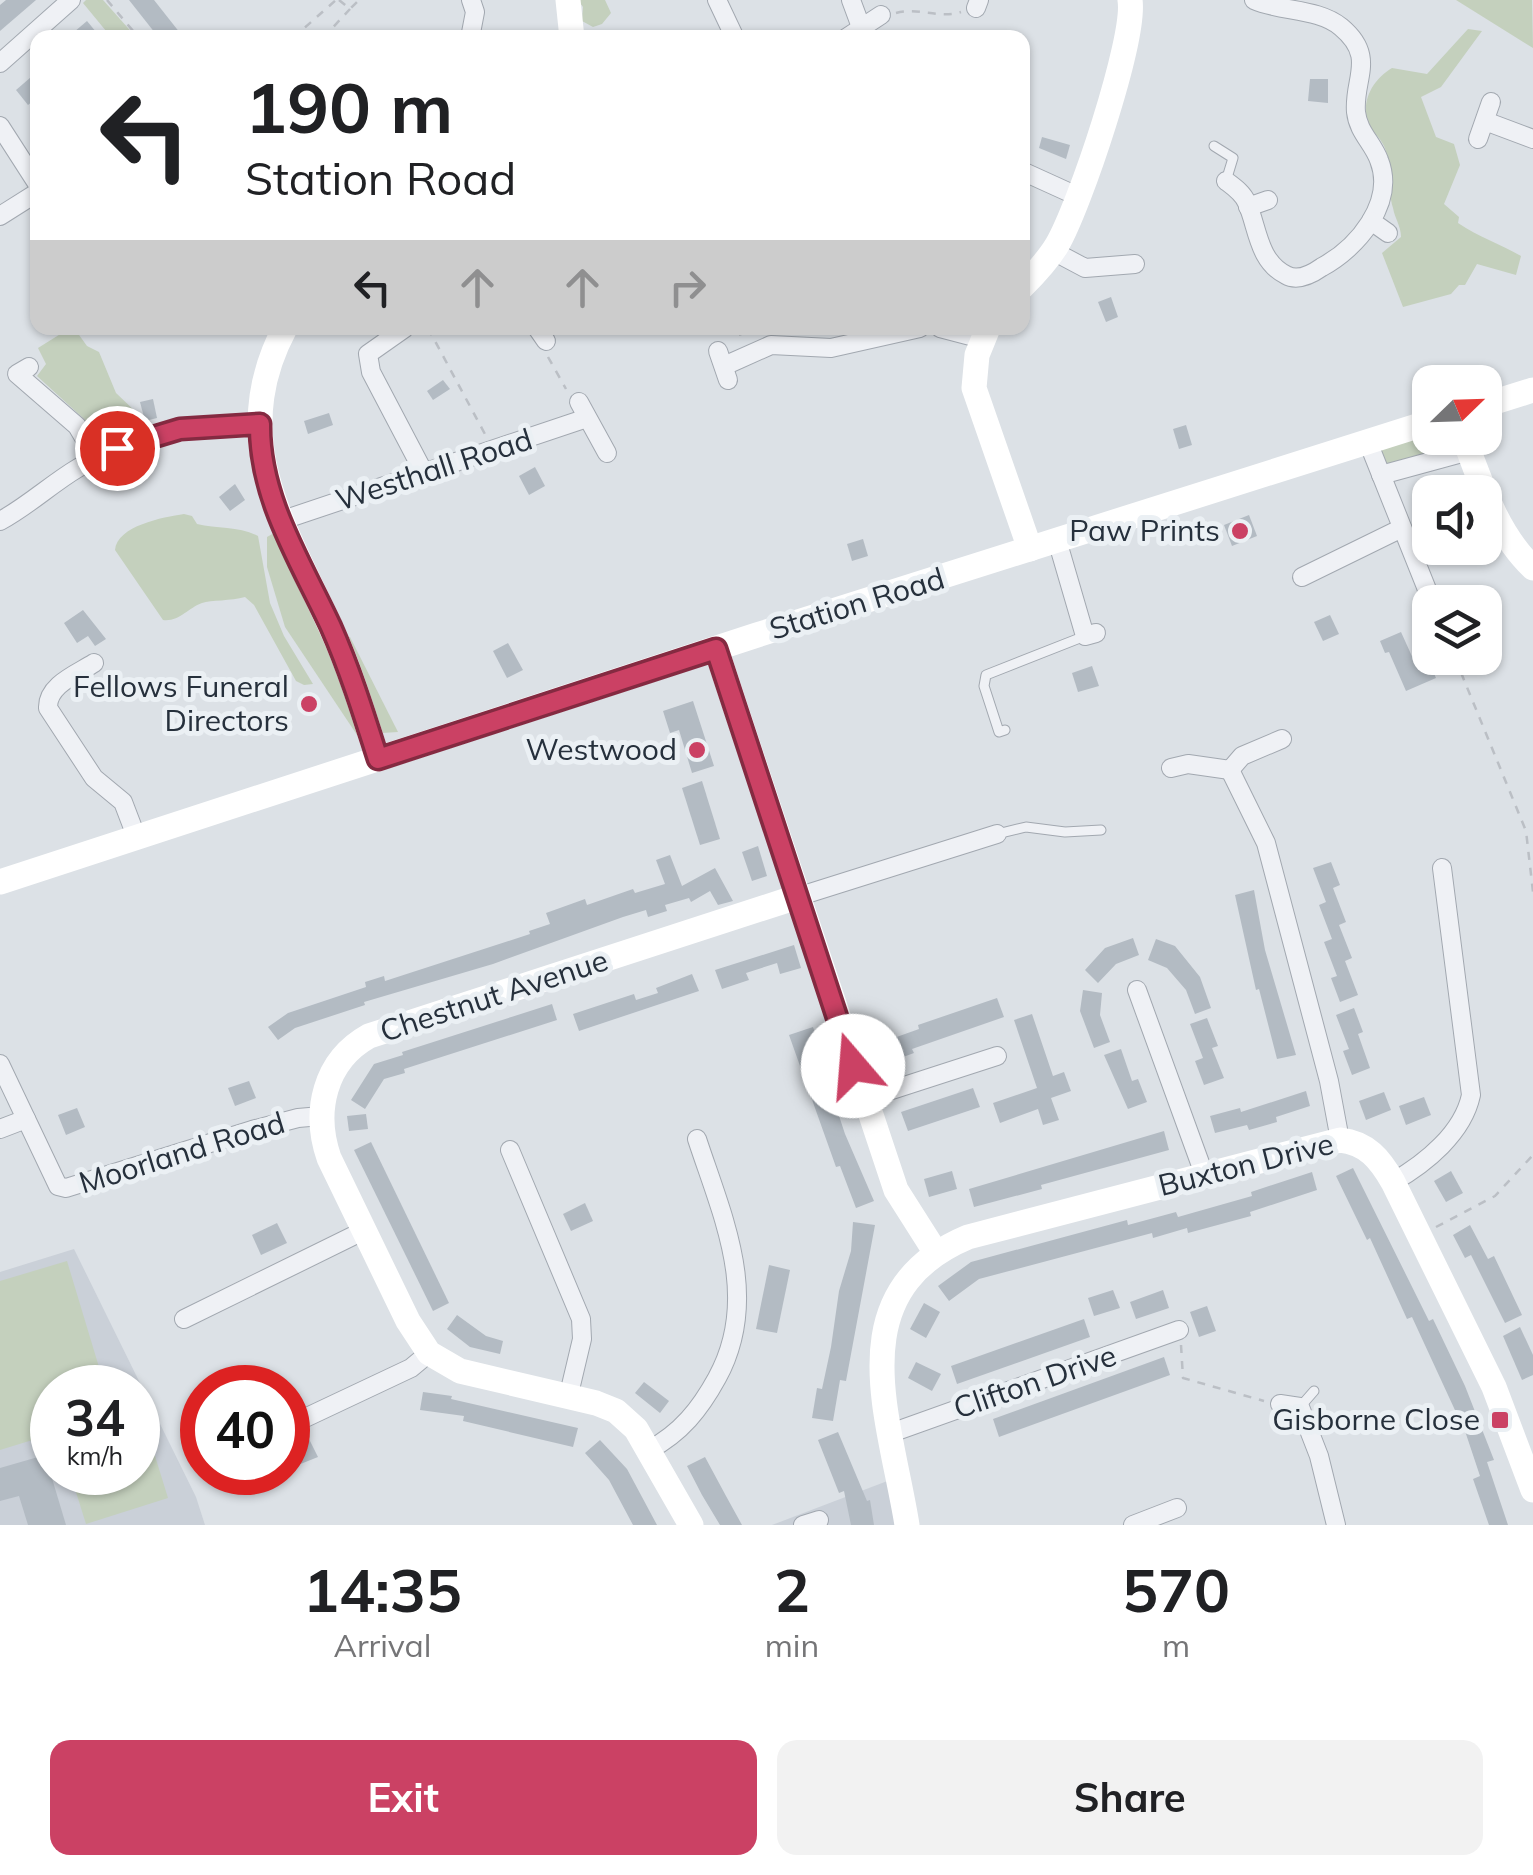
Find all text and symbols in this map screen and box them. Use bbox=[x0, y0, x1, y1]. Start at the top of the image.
text: 190 m bbox=[245, 63, 453, 151]
icon: left bbox=[80, 70, 210, 200]
text: Station Road bbox=[245, 150, 516, 206]
icon: left bbox=[345, 260, 400, 315]
icon: ahead bbox=[450, 260, 505, 315]
icon: ahead bbox=[555, 260, 610, 315]
icon: right bbox=[660, 260, 715, 315]
north arrow bbox=[1412, 365, 1502, 455]
map controls bbox=[1412, 365, 1502, 675]
pin bbox=[75, 406, 160, 491]
street label: Westhall Road bbox=[331, 419, 537, 519]
icon: arrive bbox=[90, 421, 145, 476]
button: sound bbox=[1412, 475, 1502, 565]
place label: Paw Prints bbox=[1069, 511, 1220, 549]
marker: Paw Prints bbox=[1229, 520, 1251, 542]
street label: Station Road bbox=[765, 558, 949, 648]
button: layers bbox=[1412, 585, 1502, 675]
place label: Fellows Funeral Directors bbox=[73, 667, 289, 739]
marker: Fellows Funeral Directors bbox=[298, 693, 320, 715]
place label: Westwood bbox=[526, 730, 677, 768]
marker: Westwood bbox=[686, 739, 708, 761]
street label: Chestnut Avenue bbox=[375, 940, 612, 1050]
position arrow bbox=[801, 1014, 905, 1118]
street label: Moorland Road bbox=[74, 1103, 289, 1201]
street label: Buxton Drive bbox=[1154, 1124, 1337, 1204]
street label: Clifton Drive bbox=[948, 1335, 1121, 1427]
speed limit sign: 40 bbox=[180, 1365, 310, 1495]
text: 34 bbox=[65, 1386, 125, 1449]
place label: Gisborne Close bbox=[1272, 1400, 1480, 1438]
marker: Gisborne Close bbox=[1489, 1409, 1511, 1431]
text: km/h bbox=[67, 1440, 123, 1471]
text: 14:35 bbox=[303, 1552, 462, 1627]
text: 2 bbox=[774, 1552, 810, 1627]
text: 570 bbox=[1122, 1552, 1230, 1627]
text: Arrival bbox=[333, 1625, 431, 1665]
text: min bbox=[765, 1625, 819, 1665]
text: m bbox=[1162, 1625, 1190, 1665]
button: Exit bbox=[50, 1740, 757, 1855]
button: Share bbox=[777, 1740, 1483, 1855]

